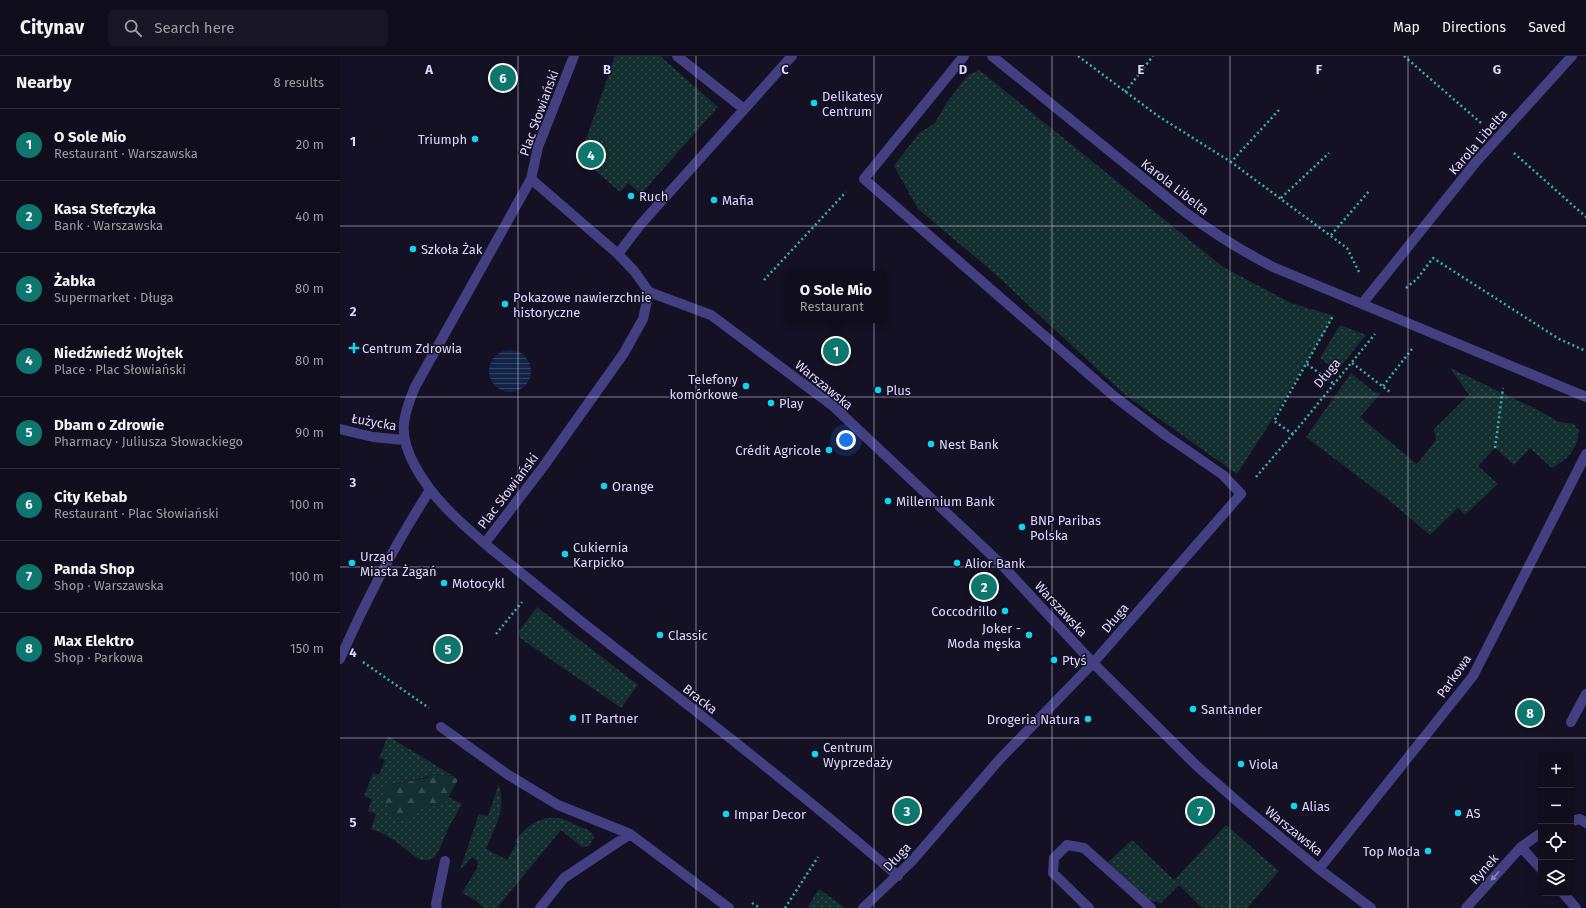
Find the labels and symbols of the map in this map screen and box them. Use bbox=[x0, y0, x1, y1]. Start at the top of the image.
text: A bbox=[424, 62, 433, 77]
text: B bbox=[603, 62, 611, 77]
text: C bbox=[781, 62, 789, 77]
text: D bbox=[959, 62, 968, 77]
text: E bbox=[1138, 62, 1145, 77]
text: F bbox=[1316, 62, 1323, 77]
text: G bbox=[1493, 62, 1501, 77]
pin: 6 bbox=[490, 63, 516, 93]
street label: Plac Słowiański bbox=[516, 68, 562, 158]
place label: Delikatesy Centrum bbox=[822, 89, 883, 119]
marker: Delikatesy Centrum bbox=[809, 98, 819, 108]
street label: Karola Libelta bbox=[1446, 106, 1510, 178]
place label: Triumph bbox=[418, 132, 467, 147]
text: 1 bbox=[350, 134, 356, 149]
marker: Triumph bbox=[470, 134, 480, 144]
pin: 4 bbox=[578, 140, 604, 170]
street label: Karola Libelta bbox=[1138, 156, 1212, 218]
place label: Ruch bbox=[639, 189, 668, 204]
marker: Ruch bbox=[626, 191, 636, 201]
place label: Mafia bbox=[722, 193, 754, 208]
marker: Mafia bbox=[709, 195, 719, 205]
place label: Szkoła Żak bbox=[421, 242, 483, 257]
marker: Szkoła Żak bbox=[408, 244, 418, 254]
place label: Pokazowe nawierzchnie historyczne bbox=[513, 290, 652, 320]
marker: Pokazowe nawierzchnie historyczne bbox=[500, 299, 510, 309]
text: 2 bbox=[350, 304, 357, 319]
pin: 1 bbox=[823, 336, 849, 366]
place label: Centrum Zdrowia bbox=[362, 341, 462, 356]
marker: Centrum Zdrowia bbox=[349, 343, 359, 353]
street label: Długa bbox=[1310, 355, 1344, 391]
street label: Warszawska bbox=[792, 357, 856, 413]
place label: Telefony komórkowe bbox=[670, 372, 739, 402]
marker: Telefony komórkowe bbox=[741, 381, 751, 391]
place label: Plus bbox=[886, 383, 911, 398]
marker: Plus bbox=[873, 385, 883, 395]
place label: Play bbox=[779, 396, 804, 411]
marker: Play bbox=[766, 398, 776, 408]
street label: Łużycka bbox=[350, 411, 398, 433]
your location bbox=[836, 430, 856, 450]
place label: Nest Bank bbox=[939, 437, 999, 452]
marker: Nest Bank bbox=[926, 439, 936, 449]
place label: Crédit Agricole bbox=[735, 443, 821, 458]
marker: Crédit Agricole bbox=[824, 445, 834, 455]
street label: Plac Słowiański bbox=[475, 450, 541, 532]
text: 3 bbox=[349, 475, 357, 490]
place label: Orange bbox=[612, 479, 654, 494]
marker: Orange bbox=[599, 481, 609, 491]
place label: Millennium Bank bbox=[896, 494, 995, 509]
marker: Millennium Bank bbox=[883, 496, 893, 506]
place label: BNP Paribas Polska bbox=[1030, 513, 1101, 543]
marker: BNP Paribas Polska bbox=[1017, 522, 1027, 532]
place label: Cukiernia Karpicko bbox=[573, 540, 628, 570]
place label: Urząd Miasta Żagań bbox=[360, 549, 437, 579]
marker: Cukiernia Karpicko bbox=[560, 549, 570, 559]
place label: Alior Bank bbox=[965, 556, 1026, 571]
marker: Urząd Miasta Żagań bbox=[347, 558, 357, 568]
marker: Alior Bank bbox=[952, 558, 962, 568]
pin: 2 bbox=[971, 572, 997, 602]
place label: Motocykl bbox=[452, 576, 505, 591]
marker: Motocykl bbox=[439, 578, 449, 588]
street label: Warszawska bbox=[1032, 578, 1090, 640]
street label: Długa bbox=[1098, 600, 1132, 636]
place label: Coccodrillo bbox=[931, 604, 997, 619]
marker: Coccodrillo bbox=[1000, 606, 1010, 616]
place label: Joker - Moda męska bbox=[947, 621, 1021, 651]
place label: Classic bbox=[668, 628, 708, 643]
marker: Classic bbox=[655, 630, 665, 640]
marker: Joker - Moda męska bbox=[1024, 630, 1034, 640]
pin: 5 bbox=[435, 634, 461, 664]
text: 4 bbox=[349, 645, 357, 660]
street label: Parkowa bbox=[1434, 652, 1474, 700]
place label: Ptyś bbox=[1062, 653, 1087, 668]
marker: Ptyś bbox=[1049, 655, 1059, 665]
street label: Bracka bbox=[680, 681, 720, 717]
pin: 8 bbox=[1517, 698, 1543, 728]
place label: Santander bbox=[1201, 702, 1262, 717]
marker: Santander bbox=[1188, 704, 1198, 714]
place label: IT Partner bbox=[581, 711, 638, 726]
place label: Drogeria Natura bbox=[987, 712, 1080, 727]
marker: IT Partner bbox=[568, 713, 578, 723]
marker: Drogeria Natura bbox=[1083, 714, 1093, 724]
place label: Centrum Wyprzedaży bbox=[823, 740, 893, 770]
marker: Centrum Wyprzedaży bbox=[810, 749, 820, 759]
place label: Viola bbox=[1249, 757, 1278, 772]
marker: Viola bbox=[1236, 759, 1246, 769]
pin: 3 bbox=[894, 796, 920, 826]
pin: 7 bbox=[1187, 796, 1213, 826]
place label: Alias bbox=[1302, 799, 1330, 814]
marker: Alias bbox=[1289, 801, 1299, 811]
street label: Warszawska bbox=[1262, 803, 1326, 859]
place label: AS bbox=[1466, 806, 1481, 821]
place label: Impar Decor bbox=[734, 807, 806, 822]
marker: AS bbox=[1453, 808, 1463, 818]
marker: Impar Decor bbox=[721, 809, 731, 819]
text: 5 bbox=[350, 815, 357, 830]
street label: Długa bbox=[880, 840, 914, 874]
place label: Top Moda bbox=[1363, 844, 1420, 859]
marker: Top Moda bbox=[1423, 846, 1433, 856]
street label: Rynek bbox=[1467, 850, 1502, 887]
one-way arrow bbox=[1490, 871, 1500, 881]

